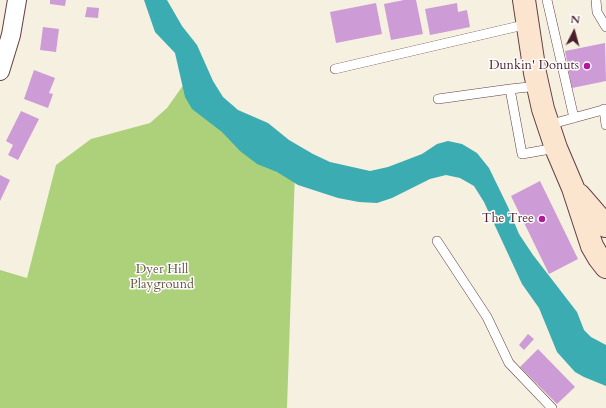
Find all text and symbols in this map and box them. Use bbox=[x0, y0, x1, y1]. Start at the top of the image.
north arrow bbox=[554, 12, 594, 52]
text: N bbox=[570, 12, 581, 28]
place label: Dunkin' Donuts bbox=[489, 58, 579, 74]
marker: Dunkin' Donuts bbox=[582, 61, 592, 71]
place label: The Tree bbox=[482, 211, 534, 227]
marker: The Tree bbox=[537, 214, 547, 224]
park label: Dyer Hill Playground bbox=[130, 262, 194, 293]

